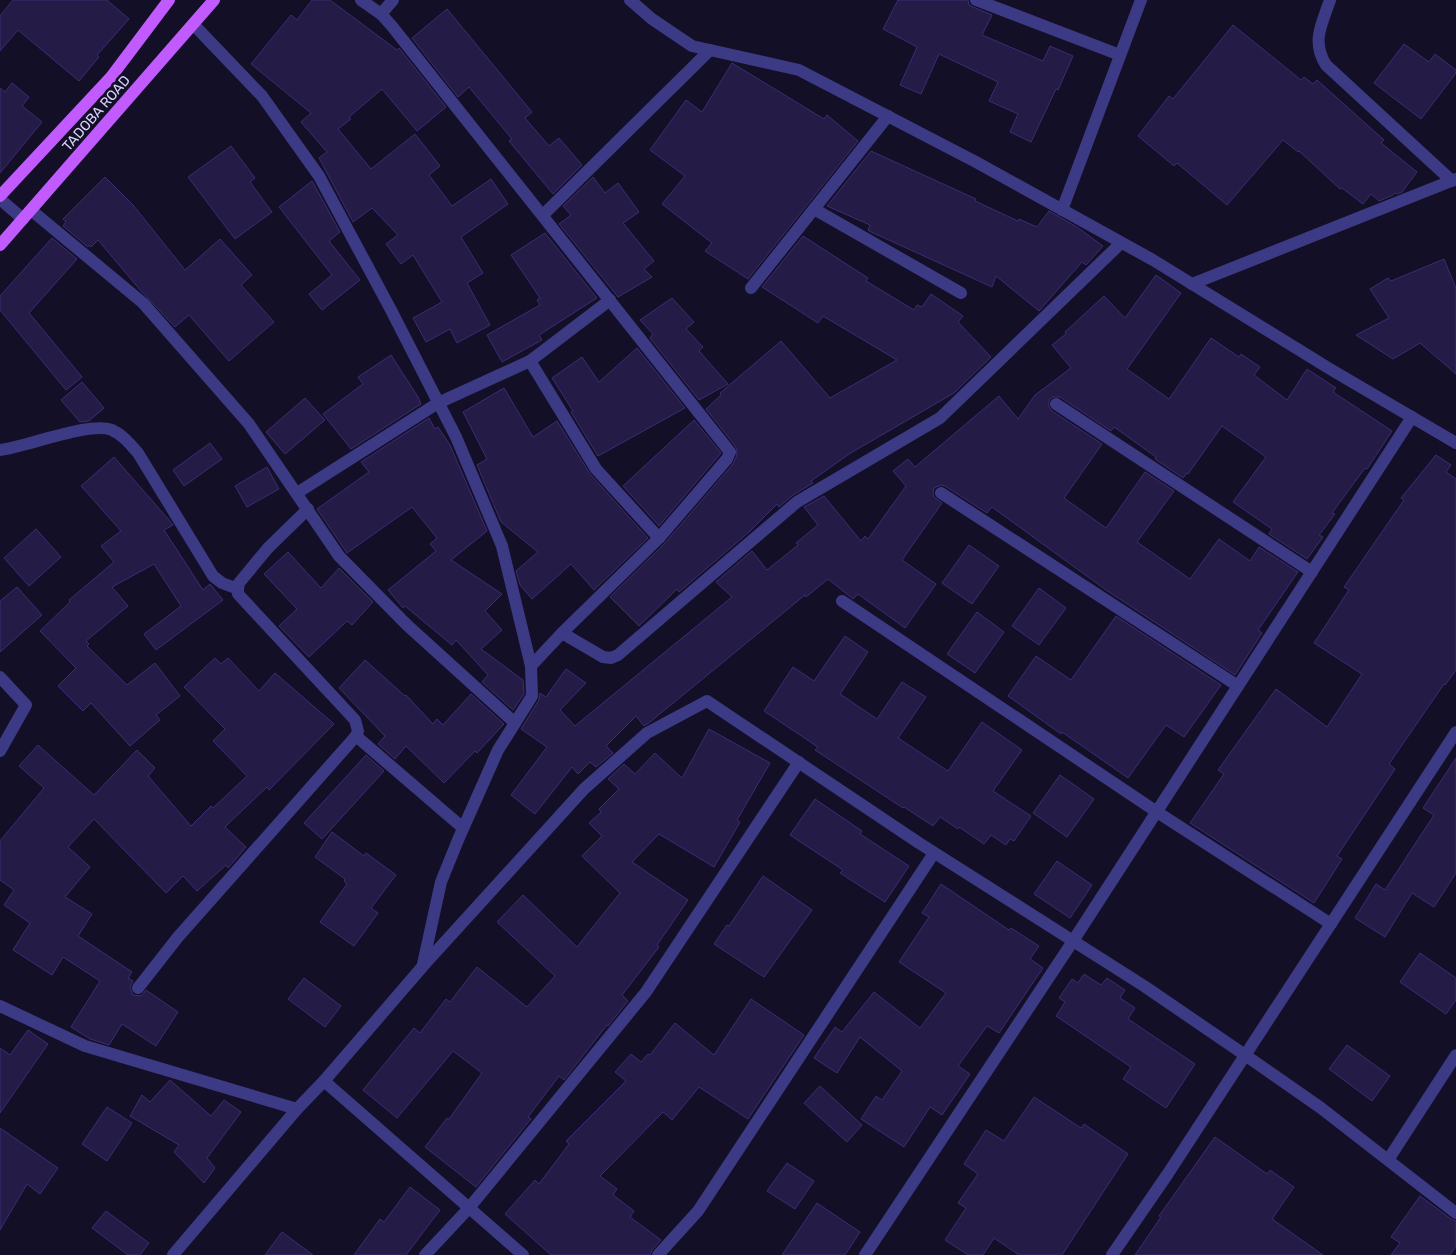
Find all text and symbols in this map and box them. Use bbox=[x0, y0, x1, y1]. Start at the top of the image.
street label: TADOBA ROAD bbox=[59, 72, 134, 155]

